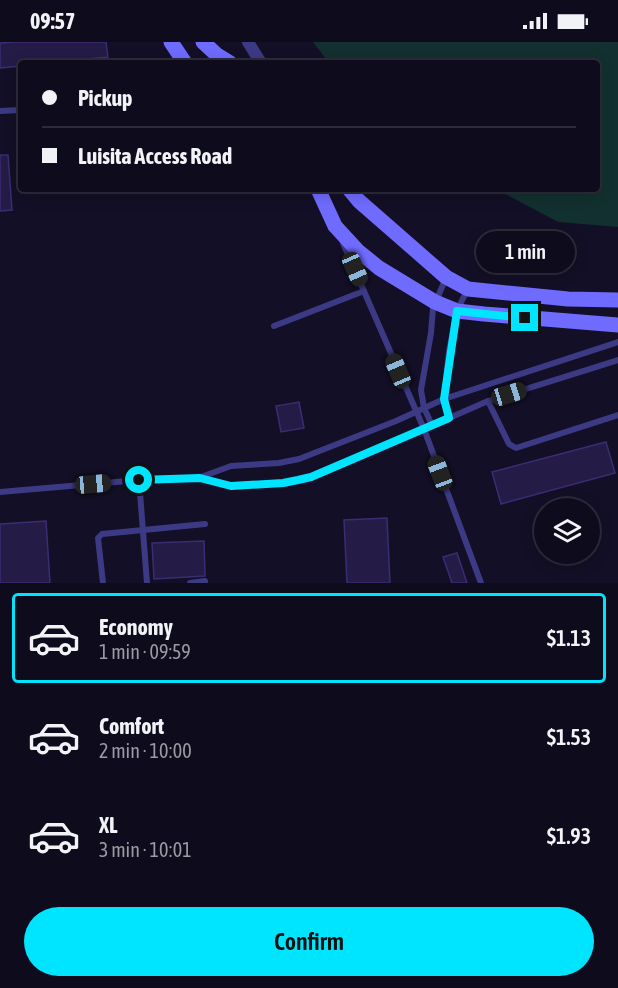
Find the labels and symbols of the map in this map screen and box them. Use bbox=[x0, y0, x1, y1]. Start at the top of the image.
callout: 1 min bbox=[476, 231, 574, 273]
car bbox=[339, 249, 371, 289]
route end bbox=[511, 304, 538, 331]
car bbox=[383, 351, 413, 391]
car bbox=[489, 380, 529, 408]
car bbox=[425, 453, 455, 493]
route start bbox=[125, 466, 152, 493]
car bbox=[74, 473, 112, 495]

